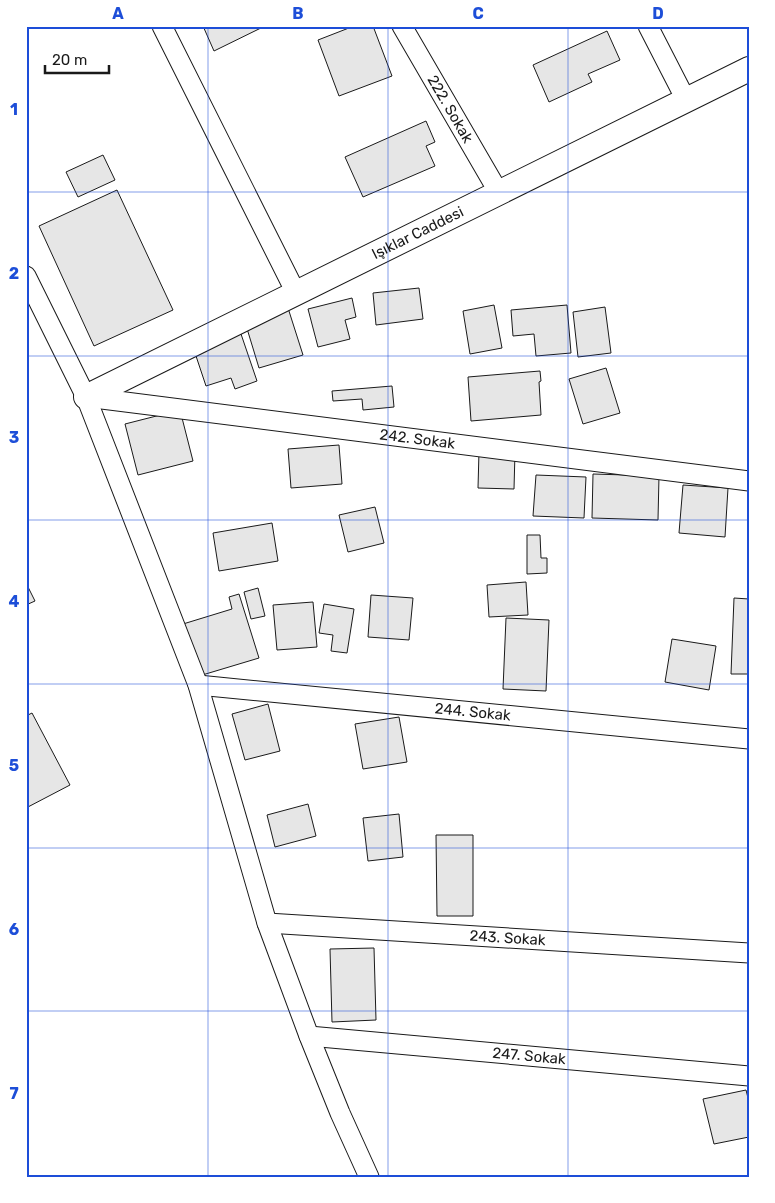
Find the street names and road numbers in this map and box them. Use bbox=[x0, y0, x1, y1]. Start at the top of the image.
street label: 222. Sokak bbox=[423, 72, 477, 146]
street label: Işıklar Caddesi bbox=[369, 203, 466, 263]
street label: 242. Sokak bbox=[379, 425, 456, 453]
street label: 244. Sokak bbox=[434, 699, 512, 725]
street label: 243. Sokak bbox=[469, 927, 546, 949]
street label: 247. Sokak bbox=[492, 1044, 567, 1068]

